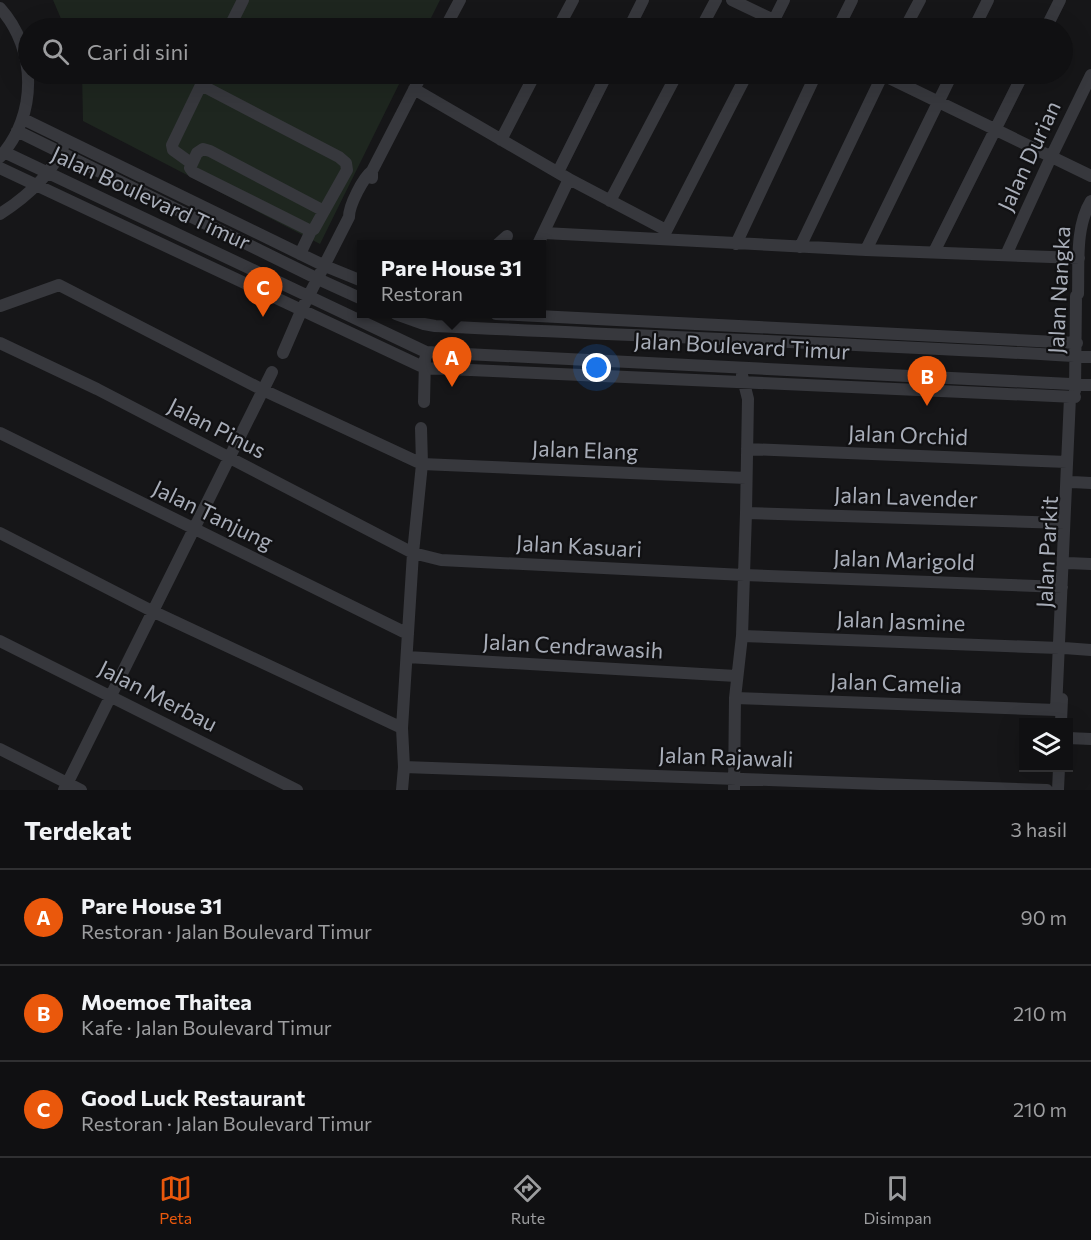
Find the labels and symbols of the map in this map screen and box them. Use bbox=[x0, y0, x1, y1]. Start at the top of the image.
street label: Jalan Durian bbox=[991, 96, 1066, 215]
street label: Jalan Boulevard Timur bbox=[47, 140, 255, 256]
street label: Jalan Nangka bbox=[1042, 225, 1075, 355]
pin: C bbox=[244, 268, 282, 317]
street label: Jalan Boulevard Timur bbox=[633, 326, 851, 365]
pin: A bbox=[432, 338, 472, 387]
your location bbox=[582, 353, 611, 382]
pin: B bbox=[908, 356, 946, 406]
street label: Jalan Pinus bbox=[164, 391, 271, 464]
street label: Jalan Orchid bbox=[848, 419, 968, 450]
street label: Jalan Elang bbox=[531, 434, 639, 465]
street label: Jalan Tanjung bbox=[149, 474, 278, 555]
street label: Jalan Lavender bbox=[834, 480, 979, 513]
street label: Jalan Parkit bbox=[1030, 495, 1063, 609]
street label: Jalan Kasuari bbox=[515, 529, 643, 562]
street label: Jalan Marigold bbox=[833, 544, 975, 575]
street label: Jalan Jasmine bbox=[836, 605, 966, 636]
street label: Jalan Cendrawasih bbox=[482, 627, 664, 664]
street label: Jalan Merbau bbox=[94, 654, 222, 737]
street label: Jalan Camelia bbox=[830, 667, 962, 698]
street label: Jalan Rajawali bbox=[658, 741, 794, 772]

